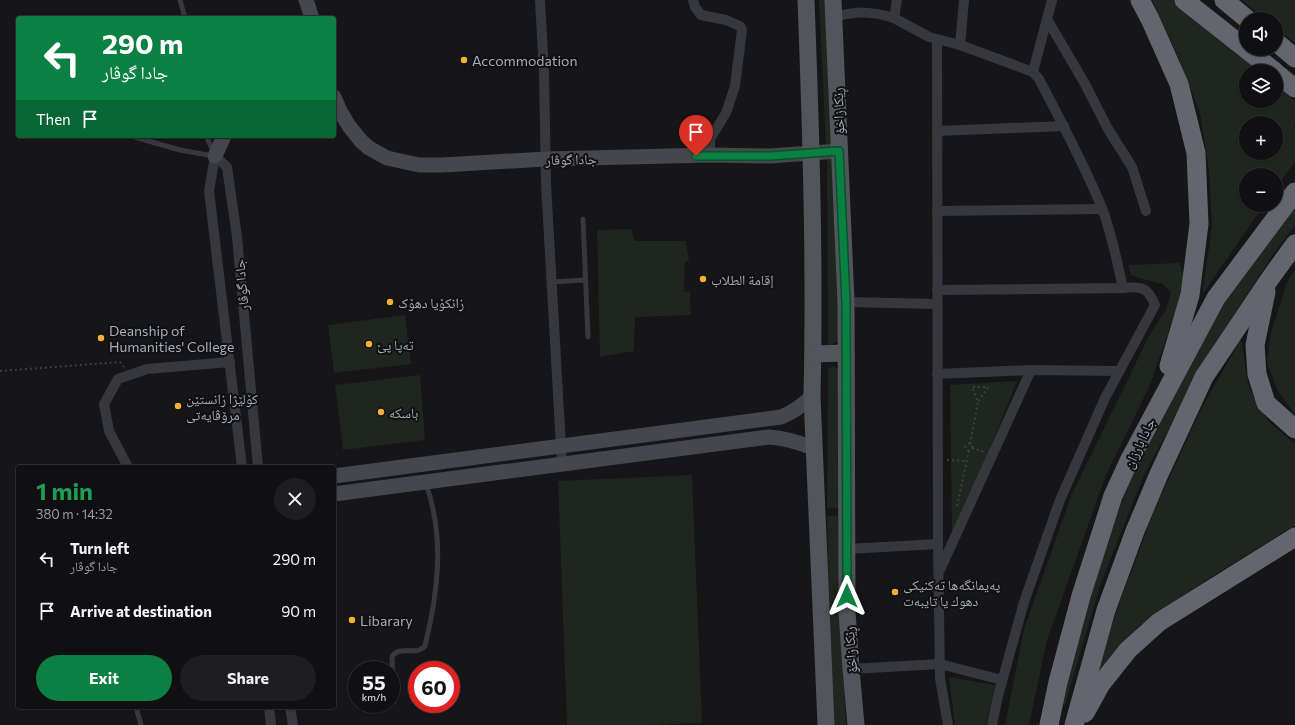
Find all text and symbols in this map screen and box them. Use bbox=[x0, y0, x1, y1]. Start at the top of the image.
map controls bbox=[1239, 12, 1283, 212]
button: sound bbox=[1239, 12, 1283, 56]
text: 290 m bbox=[102, 26, 183, 60]
icon: left bbox=[36, 32, 88, 84]
place label: Accommodation bbox=[472, 52, 577, 69]
marker: Accommodation bbox=[459, 55, 469, 65]
text: جادا گوڤار bbox=[102, 61, 168, 83]
button: layers bbox=[1239, 64, 1283, 108]
street label: ڕێکا زاخۆ bbox=[829, 87, 851, 135]
icon: arrive bbox=[79, 108, 101, 130]
text: Then bbox=[36, 110, 71, 128]
pin bbox=[679, 115, 713, 156]
button: + bbox=[1239, 116, 1283, 160]
icon: arrive bbox=[685, 121, 707, 143]
street label: جادا گوڤار bbox=[544, 150, 597, 169]
button: − bbox=[1239, 168, 1283, 212]
street label: جادا گوڤار bbox=[230, 258, 253, 312]
place label: إقامة الطلاب bbox=[711, 271, 774, 289]
marker: إقامة الطلاب bbox=[698, 274, 708, 284]
place label: زانکۆیا دهۆک bbox=[398, 294, 464, 312]
marker: زانکۆیا دهۆک bbox=[385, 297, 395, 307]
place label: Deanship of Humanities' College bbox=[109, 322, 234, 355]
marker: Deanship of Humanities' College bbox=[96, 333, 106, 343]
place label: تەپا پێ bbox=[377, 336, 414, 354]
marker: تەپا پێ bbox=[364, 339, 374, 349]
place label: كۆلێژا زانستێن مرۆڤایەتی bbox=[186, 390, 258, 424]
marker: كۆلێژا زانستێن مرۆڤایەتی bbox=[173, 401, 183, 411]
place label: باسکە bbox=[389, 404, 419, 421]
marker: باسکە bbox=[376, 407, 386, 417]
street label: جادا بارزان bbox=[1120, 415, 1159, 471]
text: 1 min bbox=[36, 476, 93, 505]
button: close bbox=[274, 478, 316, 520]
text: 380 m · 14:32 bbox=[36, 506, 113, 522]
text: Turn left bbox=[70, 539, 129, 557]
icon: left bbox=[36, 548, 58, 570]
text: 290 m bbox=[273, 550, 316, 568]
text: جادا گوڤار bbox=[70, 558, 118, 574]
position arrow bbox=[826, 575, 868, 617]
place label: پەیمانگەها تەکنیکی دهوك یا تایبەت bbox=[903, 576, 1001, 610]
marker: پەیمانگەها تەکنیکی دهوك یا تایبەت bbox=[890, 587, 900, 597]
icon: arrive bbox=[36, 600, 58, 622]
text: Arrive at destination bbox=[70, 602, 212, 620]
text: 90 m bbox=[281, 602, 316, 620]
place label: Libarary bbox=[360, 612, 413, 629]
marker: Libarary bbox=[347, 615, 357, 625]
street label: ڕێکا زاخۆ bbox=[840, 626, 864, 674]
button: Exit bbox=[36, 655, 172, 701]
button: Share bbox=[180, 655, 316, 701]
speed limit sign: 60 bbox=[408, 661, 460, 713]
text: 55 bbox=[362, 670, 386, 694]
text: km/h bbox=[362, 691, 386, 703]

